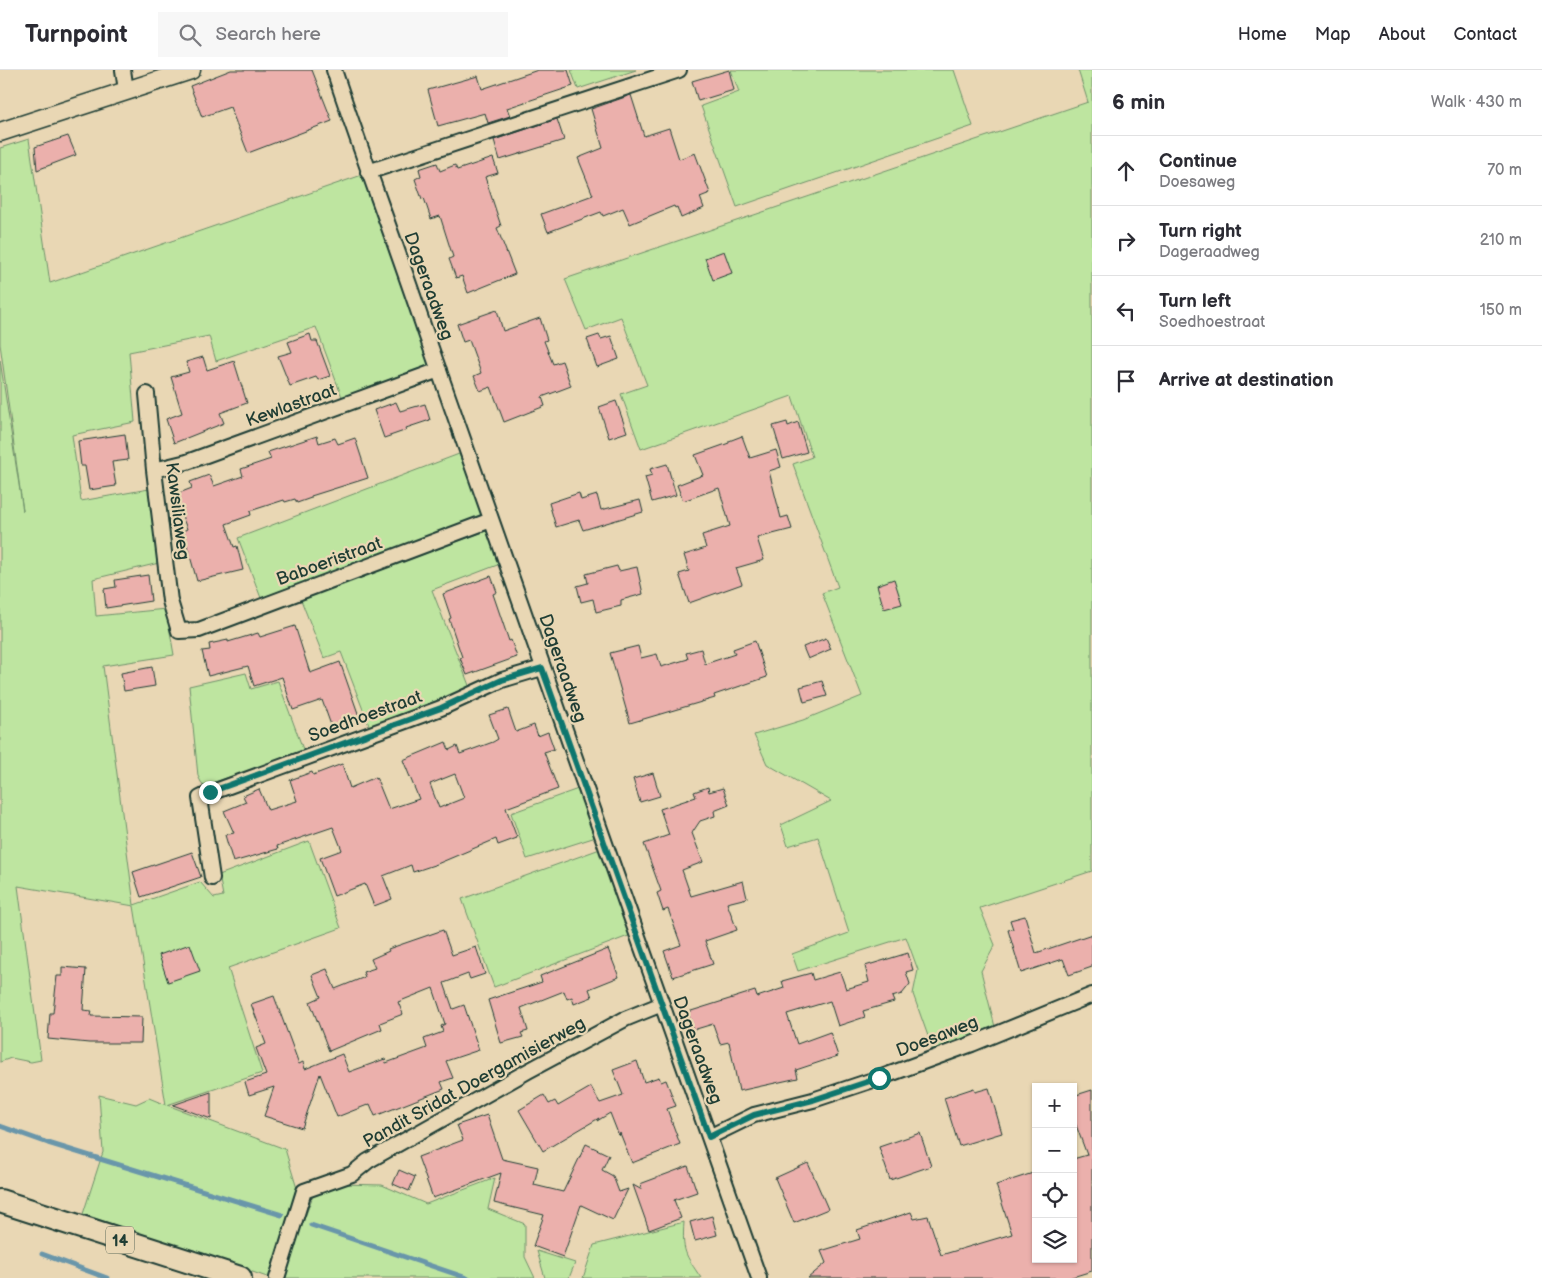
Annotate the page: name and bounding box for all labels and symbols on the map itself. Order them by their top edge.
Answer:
street label: Dageraadweg [399,229,458,343]
street label: Kewlastraat [243,379,340,432]
street label: Kawsiliaweg [161,461,194,561]
street label: Baboeristraat [274,533,385,590]
street label: Dageraadweg [534,611,591,725]
street label: Soedhoestraat [305,686,425,747]
route end [199,781,222,804]
street label: Dageraadweg [668,993,727,1107]
street label: Doesaweg [893,1011,981,1062]
street label: Pandit Sridat Doergamisierweg [359,1012,589,1152]
route start [868,1067,891,1090]
road number: 14 [106,1226,134,1254]

